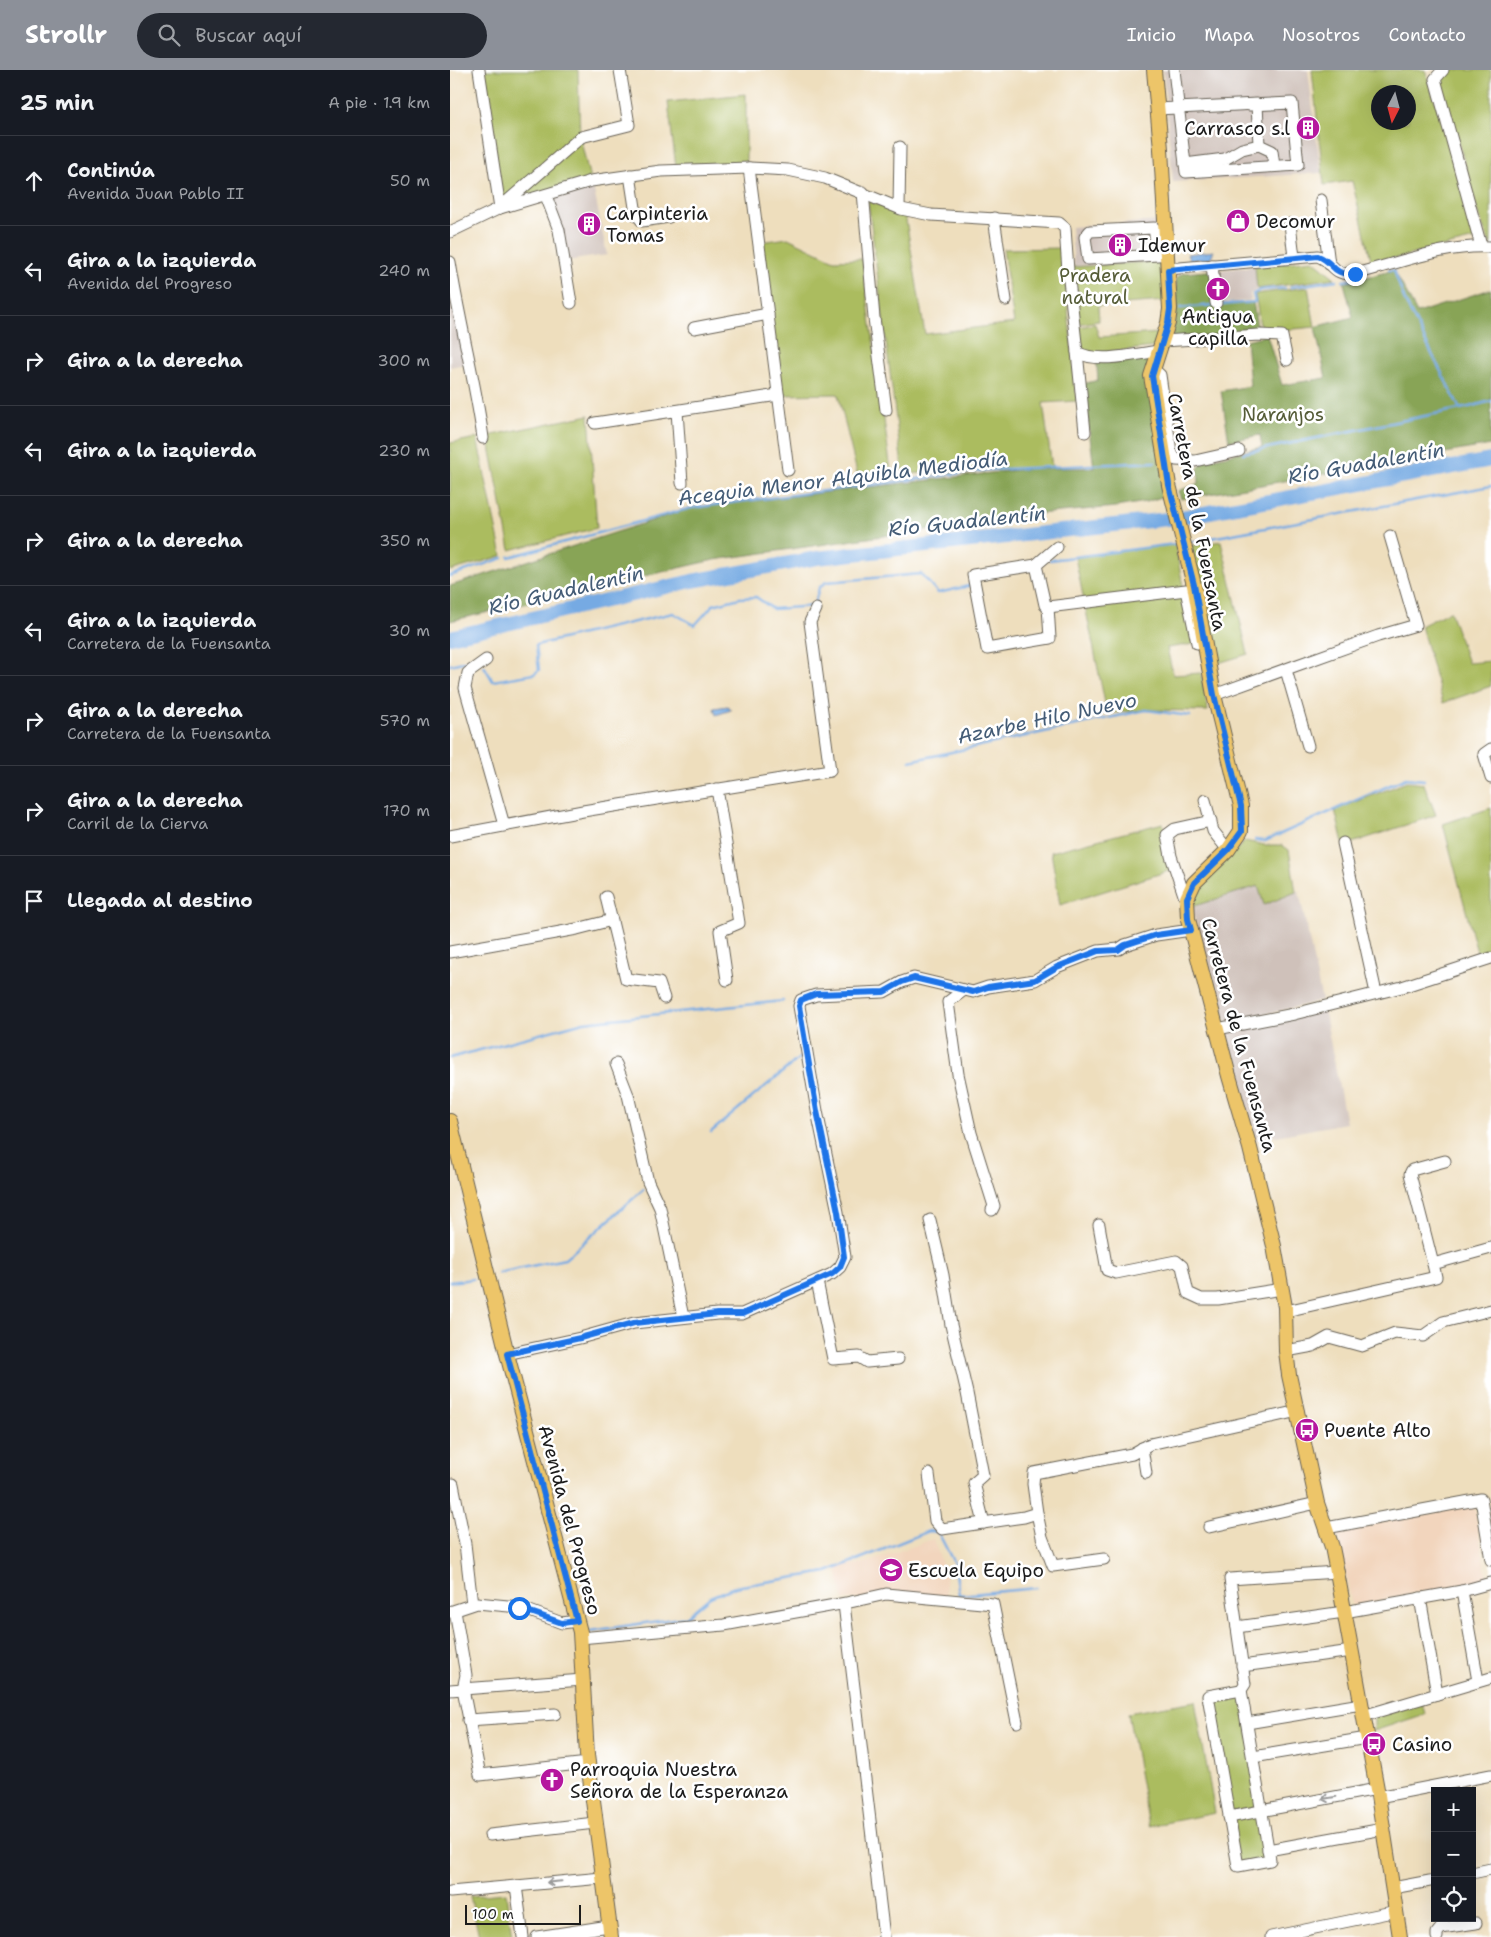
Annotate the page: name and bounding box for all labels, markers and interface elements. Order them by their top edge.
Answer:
search box [137,13,487,58]
text: Strollr [25,19,107,51]
icon: search [155,21,183,49]
text: Buscar aquí [195,23,302,48]
text: Inicio [1127,23,1176,47]
text: Mapa [1204,23,1254,47]
text: Nosotros [1282,23,1360,47]
text: Contacto [1388,23,1466,47]
north arrow [1371,85,1416,130]
text: 25 min [20,89,94,117]
text: A pie · 1.9 km [328,92,430,113]
building icon: Carrasco s.l [1295,115,1321,141]
place label: Carrasco s.l [1184,116,1290,141]
text: Continúa [67,158,155,183]
icon: ahead [20,167,48,195]
text: 50 m [390,170,430,191]
text: Avenida Juan Pablo II [67,183,244,204]
place label: Carpinteria Tomas [606,201,708,248]
shop icon: Decomur [1225,208,1251,234]
place label: Decomur [1256,209,1336,234]
building icon: Carpinteria Tomas [576,211,602,237]
building icon: Idemur [1107,232,1133,258]
place label: Idemur [1138,233,1206,258]
text: Gira a la izquierda [67,248,256,273]
icon: left [20,257,48,285]
text: 240 m [378,260,430,281]
park label: Pradera natural [1059,263,1131,310]
route end [1344,263,1367,286]
text: Avenida del Progreso [67,273,232,294]
church icon: Antigua capilla [1205,276,1231,302]
place label: Antigua capilla [1182,304,1254,351]
icon: right [20,347,48,375]
text: Gira a la derecha [67,348,243,373]
text: 300 m [378,350,430,371]
street label: Carretera de la Fuensanta [1162,391,1232,633]
park label: Naranjos [1242,402,1324,427]
water label: Río Guadalentín [1286,436,1446,490]
icon: left [20,437,48,465]
text: Gira a la izquierda [67,438,256,463]
text: 230 m [378,440,430,461]
water label: Acequia Menor Alquibla Mediodía [677,445,1009,511]
water label: Río Guadalentín [887,500,1047,542]
icon: right [20,527,48,555]
text: Gira a la derecha [67,528,243,553]
text: 350 m [379,530,430,551]
water label: Río Guadalentín [486,560,646,620]
text: Gira a la izquierda [67,608,256,633]
icon: left [20,617,48,645]
text: 30 m [389,620,430,641]
text: Carretera de la Fuensanta [67,633,271,654]
water label: Azarbe Hilo Nuevo [955,686,1139,750]
text: Gira a la derecha [67,698,243,723]
icon: right [20,707,48,735]
text: 570 m [380,710,430,731]
text: Carretera de la Fuensanta [67,723,271,744]
text: Gira a la derecha [67,788,243,813]
icon: right [20,797,48,825]
text: 170 m [383,800,430,821]
text: Carril de la Cierva [67,813,208,834]
icon: arrive [20,887,48,915]
text: Llegada al destino [67,888,253,913]
street label: Carretera de la Fuensanta [1196,915,1282,1155]
bus stop icon: Puente Alto [1294,1417,1320,1443]
place label: Puente Alto [1324,1418,1431,1443]
street label: Avenida del Progreso [533,1422,607,1618]
school or university icon: Escuela Equipo [878,1557,904,1583]
place label: Escuela Equipo [908,1558,1044,1583]
route start [508,1597,531,1620]
bus stop icon: Casino [1361,1731,1387,1757]
place label: Casino [1392,1732,1452,1757]
place label: Parroquia Nuestra Señora de la Esperanza [570,1757,788,1804]
church icon: Parroquia Nuestra Señora de la Esperanza [539,1767,565,1793]
map controls [1431,1787,1476,1922]
button: + [1431,1787,1476,1832]
one-way arrow [1321,1794,1337,1804]
button: − [1431,1832,1476,1877]
one-way arrow [546,1877,562,1887]
button: locate [1431,1877,1476,1922]
scale bar [465,1902,581,1925]
text: 100 m [472,1905,514,1923]

